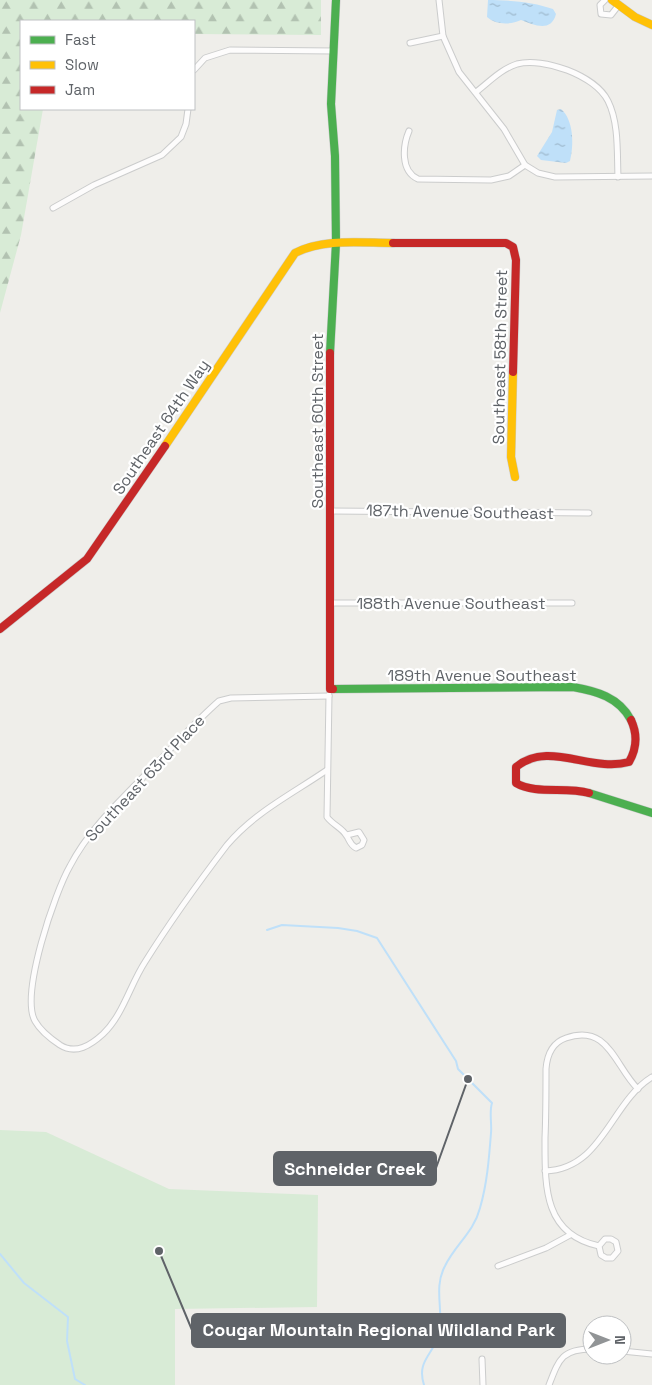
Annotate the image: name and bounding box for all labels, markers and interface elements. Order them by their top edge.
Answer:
legend [20,20,195,110]
text: Fast [65,30,96,49]
text: Slow [65,55,99,74]
text: Jam [65,80,95,99]
street label: Southeast 58th Street [488,269,512,445]
street label: Southeast 60th Street [307,333,328,509]
street label: Southeast 64th Way [108,355,214,499]
street label: 187th Avenue Southeast [366,500,554,524]
street label: 188th Avenue Southeast [356,593,546,614]
street label: 189th Avenue Southeast [388,665,577,686]
street label: Southeast 63rd Place [81,710,209,846]
callout: Schneider Creek [274,1152,436,1185]
text: Schneider Creek [284,1157,426,1180]
callout: Cougar Mountain Regional Wildland Park [192,1314,565,1347]
north arrow [582,1315,632,1365]
text: Cougar Mountain Regional Wildland Park [203,1318,555,1341]
text: N [611,1335,629,1345]

